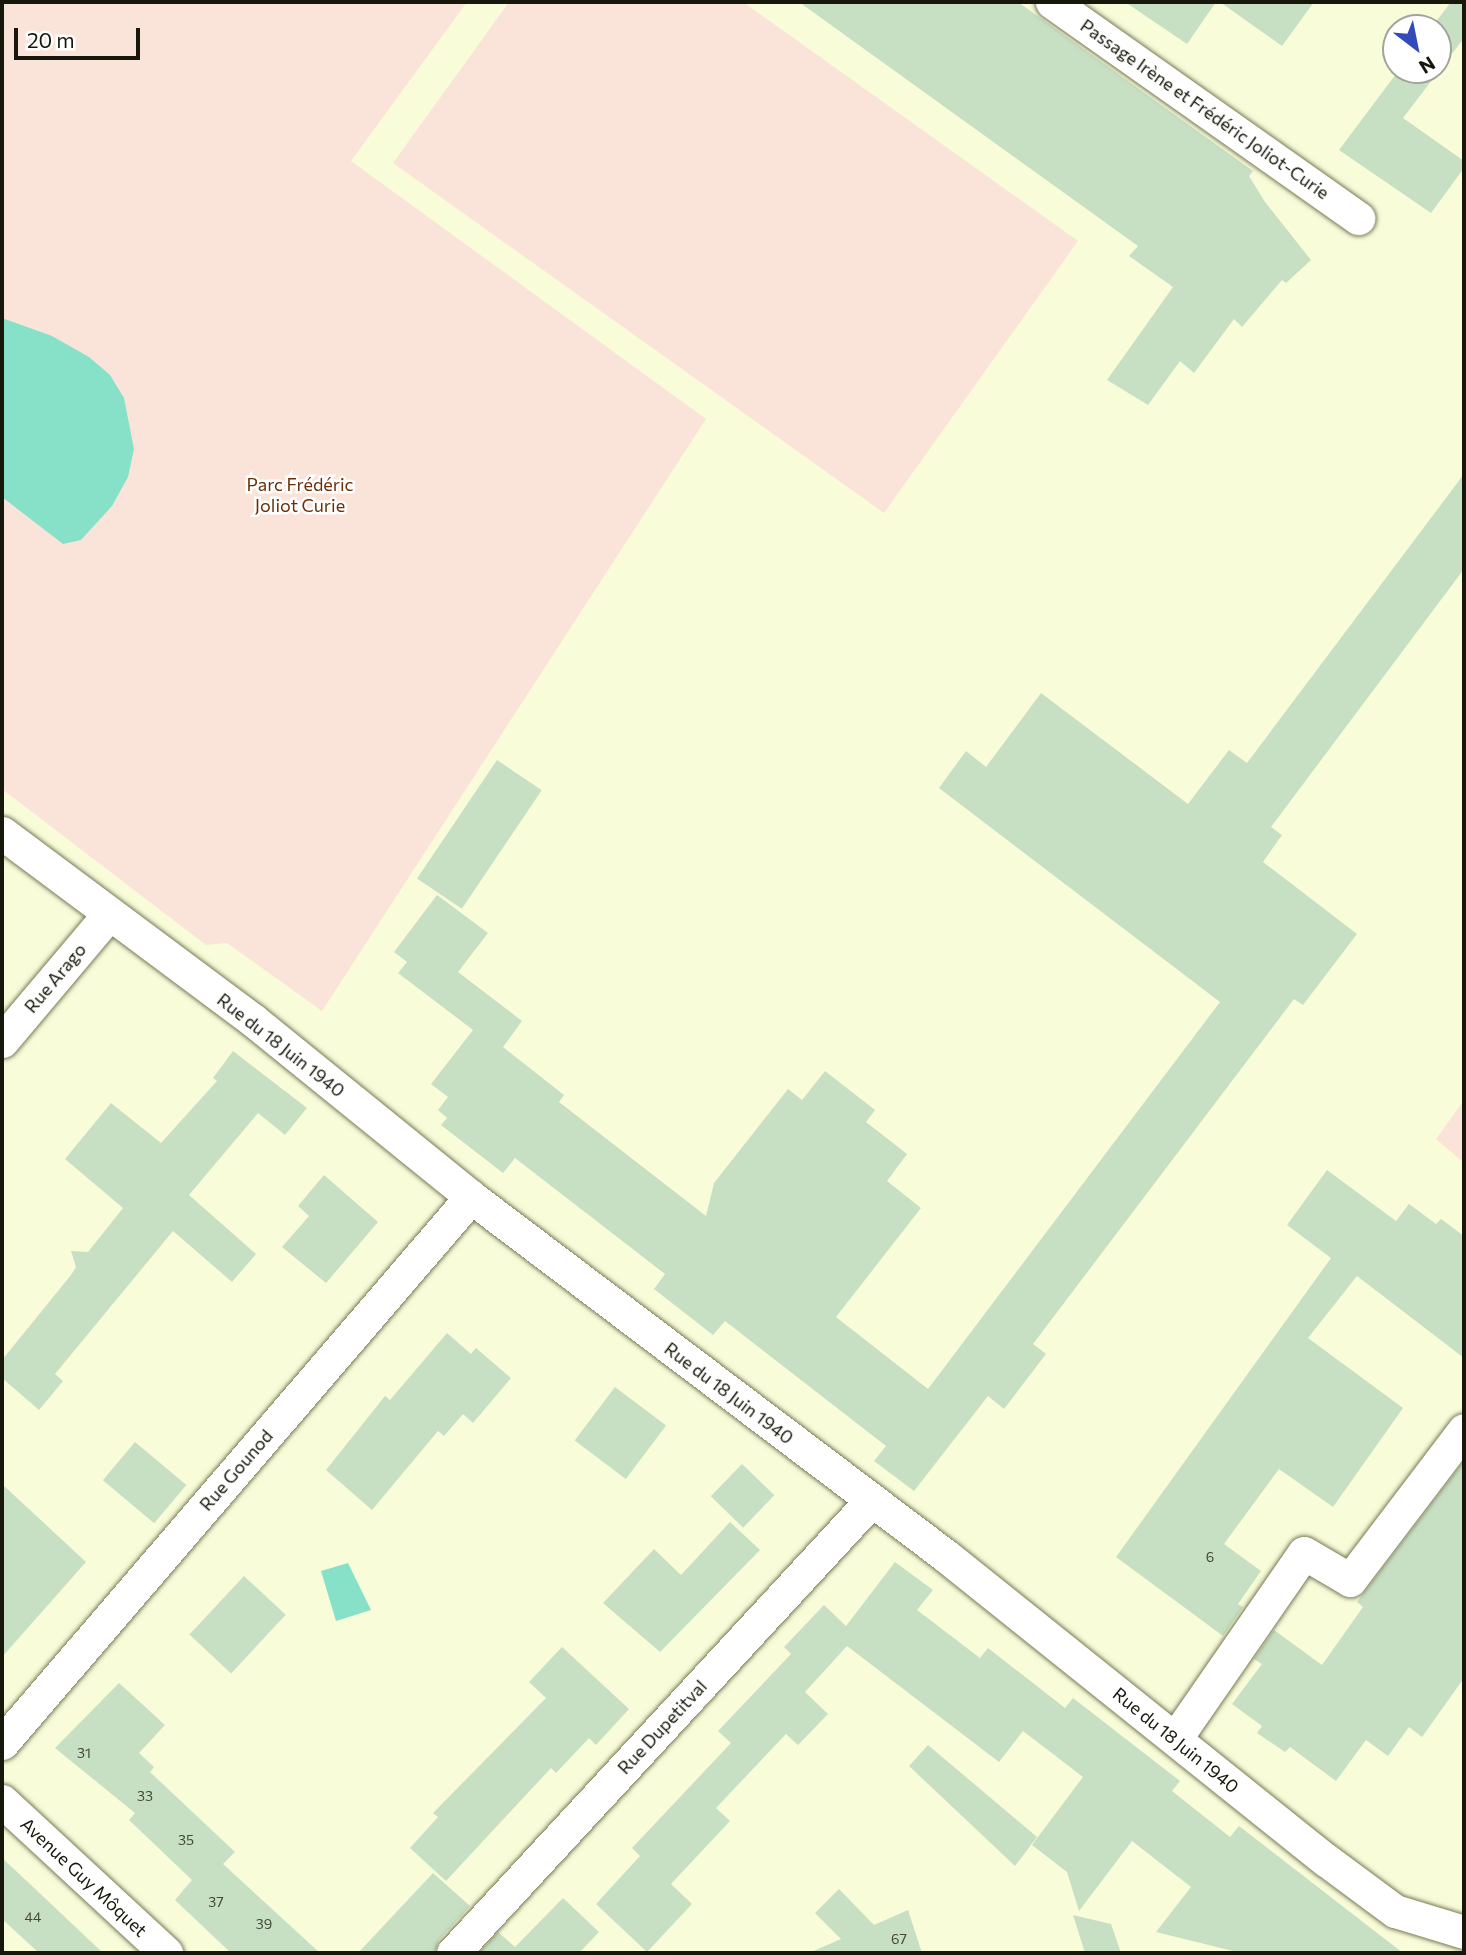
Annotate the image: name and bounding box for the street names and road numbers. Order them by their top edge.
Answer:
street label: Passage Irène et Frédéric Joliot-Curie [1076,14,1334,204]
street label: Rue Arago [20,939,90,1017]
street label: Rue du 18 Juin 1940 [213,989,349,1101]
street label: Rue du 18 Juin 1940 [660,1338,798,1448]
street label: Rue Gounod [195,1425,277,1515]
street label: Rue Dupetitval [613,1675,711,1779]
street label: Rue du 18 Juin 1940 [1109,1683,1243,1797]
street label: Avenue Guy Môquet [16,1813,152,1941]

